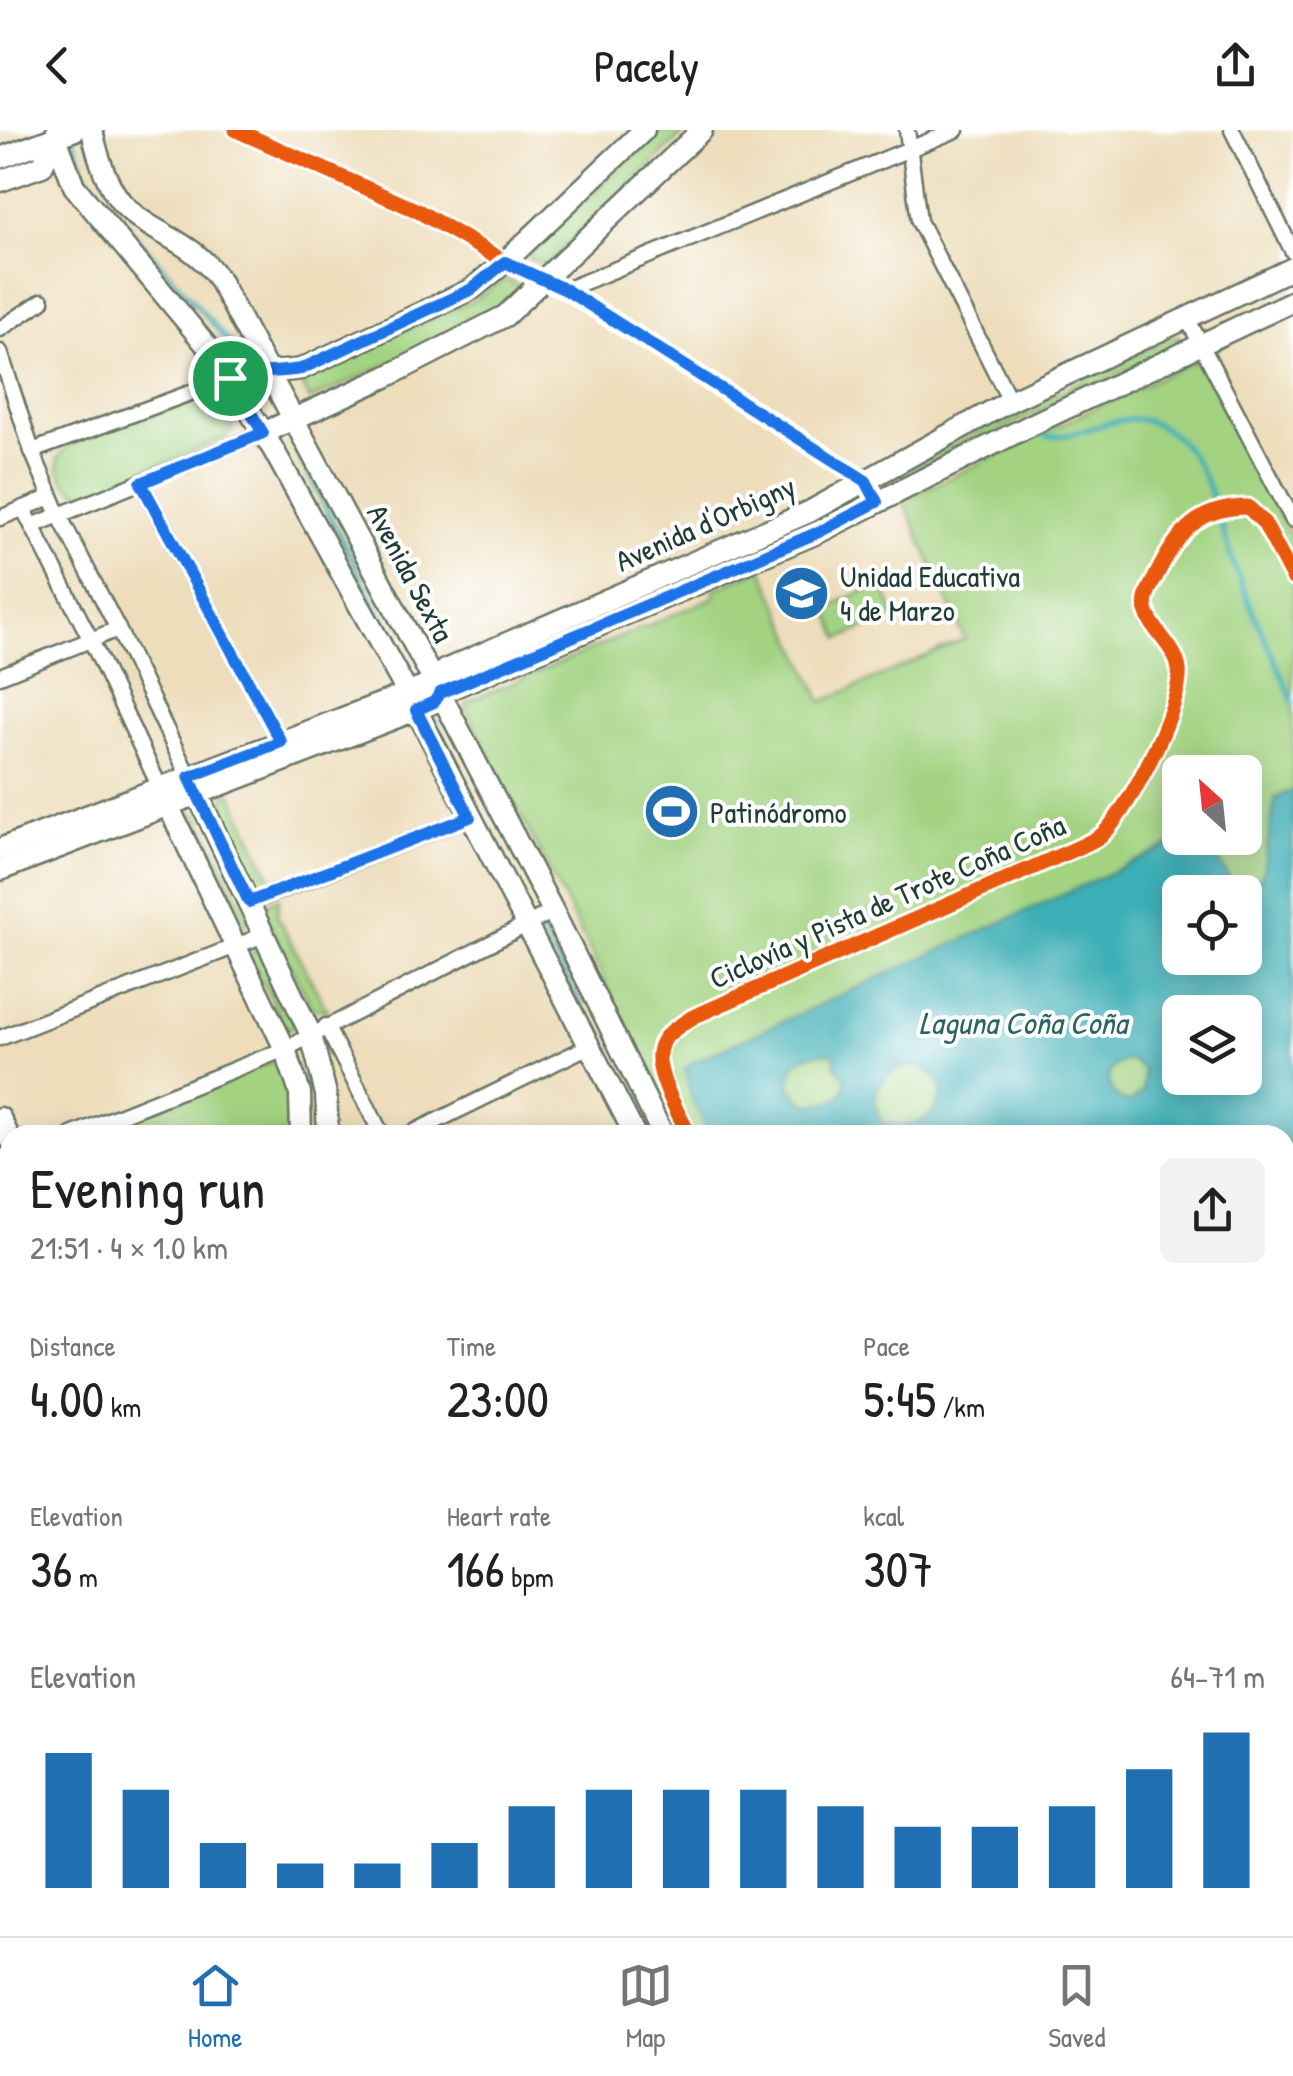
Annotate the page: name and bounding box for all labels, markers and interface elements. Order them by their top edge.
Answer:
text: Pacely [594,35,699,96]
icon: back [30,38,85,93]
icon: share [1208,38,1263,93]
pin [188,336,273,421]
icon: arrive [203,351,258,406]
street label: Avenida d'Orbigny [609,466,801,580]
street label: Avenida Sexta [358,497,464,649]
place label: Unidad Educativa 4 de Marzo [840,556,1020,630]
school or university icon: Unidad Educativa 4 de Marzo [771,563,831,623]
north arrow [1162,755,1262,855]
map controls [1162,755,1262,1095]
sports icon: Patinódromo [641,782,701,842]
place label: Patinódromo [710,792,847,832]
street label: Ciclovía y Pista de Trote Coña Coña [703,804,1071,998]
button: locate [1162,875,1262,975]
button: layers [1162,995,1262,1095]
water label: Laguna Coña Coña [919,1001,1130,1044]
text: Evening run [30,1151,265,1225]
button: share [1160,1158,1265,1263]
text: 21:51 · 4 × 1.0 km [30,1226,228,1269]
text: Distance [30,1327,116,1365]
text: Time [447,1327,496,1365]
text: Pace [863,1327,910,1365]
text: 4.00 [30,1365,104,1433]
text: 23:00 [447,1365,549,1433]
text: 5:45 [863,1365,936,1433]
text: km [104,1388,141,1426]
text: /km [936,1388,985,1426]
text: Elevation [30,1497,123,1535]
text: Heart rate [447,1497,551,1535]
text: kcal [863,1497,904,1535]
text: 36 [30,1535,72,1603]
text: 166 [447,1535,505,1603]
text: 307 [863,1535,933,1603]
text: m [72,1558,98,1596]
text: bpm [505,1558,554,1596]
text: Elevation [30,1655,136,1698]
text: 64–71 m [1170,1655,1265,1698]
tab: Home [188,1958,243,2056]
tab: Map [618,1958,673,2056]
tab: Saved [1048,1958,1105,2056]

